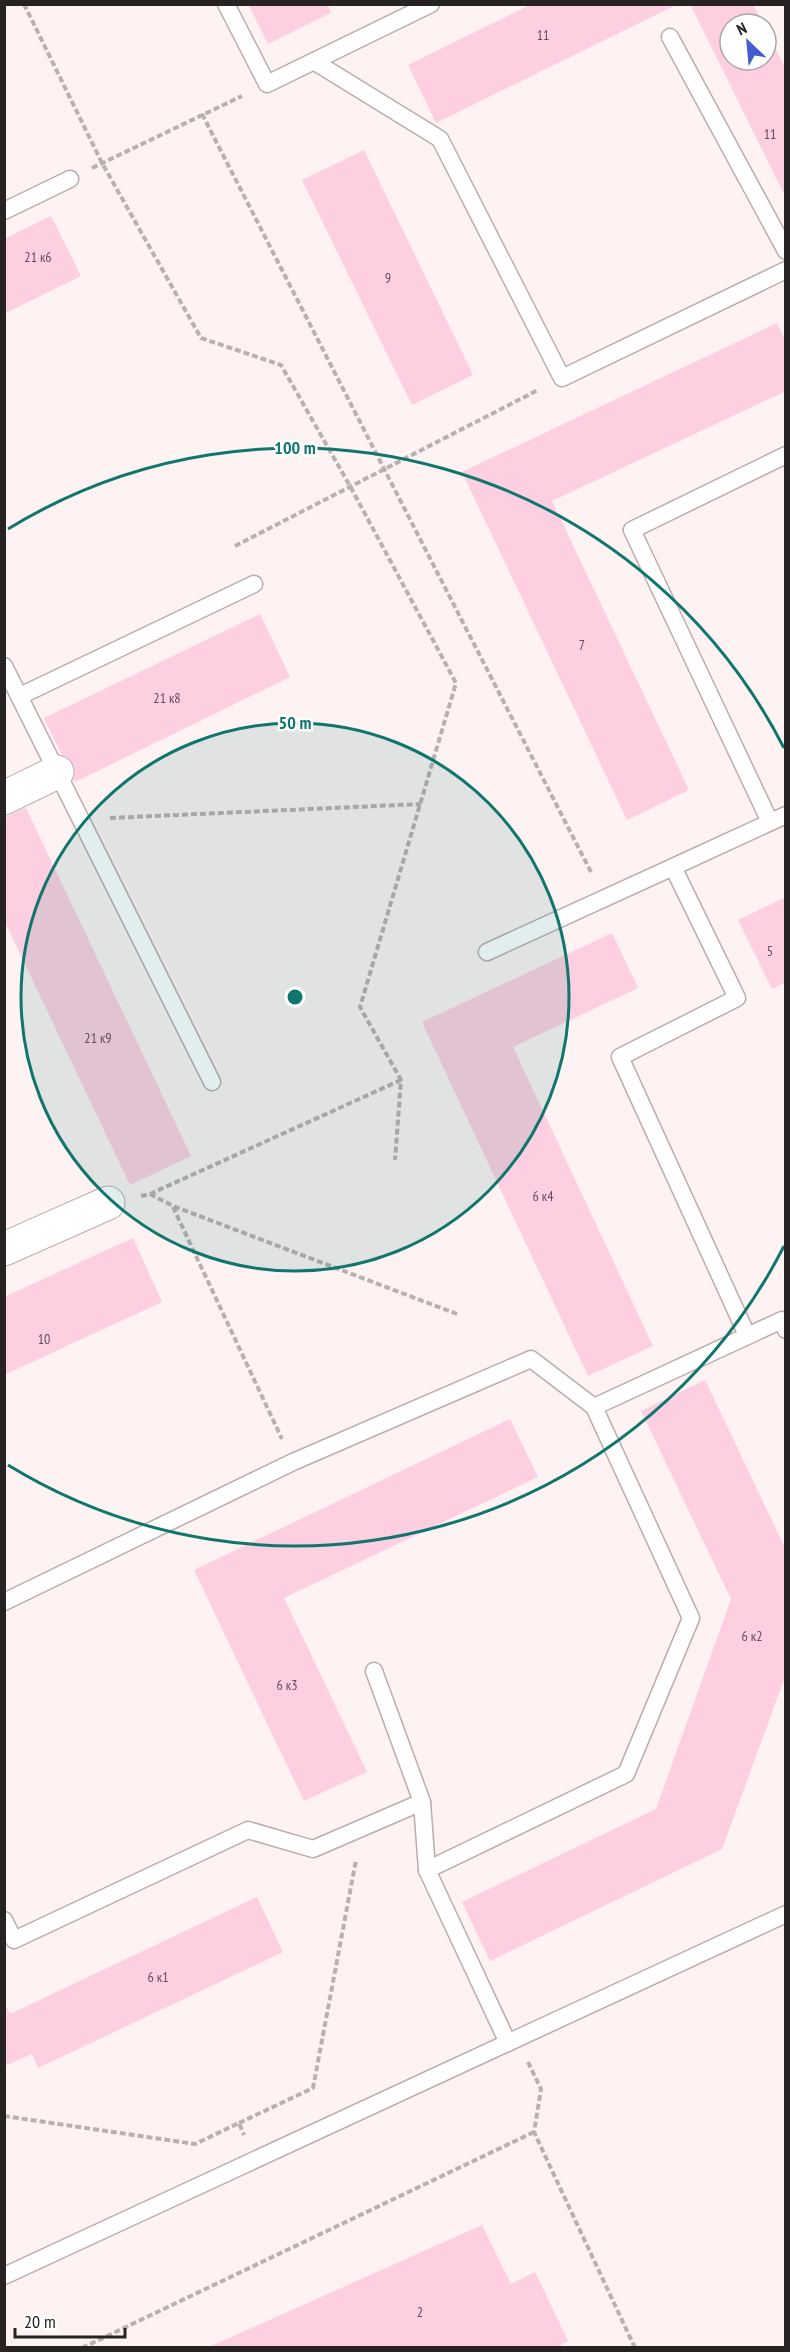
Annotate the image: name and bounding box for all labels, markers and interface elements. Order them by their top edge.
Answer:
north arrow [718,12,778,72]
text: N [733,18,750,39]
house number: 11 [537,26,549,44]
house number: 11 [764,125,776,143]
house number: 21 к6 [24,248,52,266]
house number: 9 [385,269,391,287]
text: 100 m [274,436,316,459]
house number: 7 [579,636,585,654]
house number: 21 к8 [153,689,181,707]
text: 50 m [279,711,311,734]
house number: 5 [767,942,773,960]
centre of rings [285,987,305,1007]
house number: 21 к9 [84,1029,112,1047]
house number: 6 к4 [533,1187,554,1205]
house number: 10 [38,1330,50,1348]
house number: 6 к2 [742,1627,763,1645]
house number: 6 к3 [277,1676,298,1694]
house number: 6 к1 [148,1968,169,1986]
scale bar [15,2301,124,2339]
house number: 2 [417,2303,423,2321]
text: 20 m [24,2310,56,2333]

